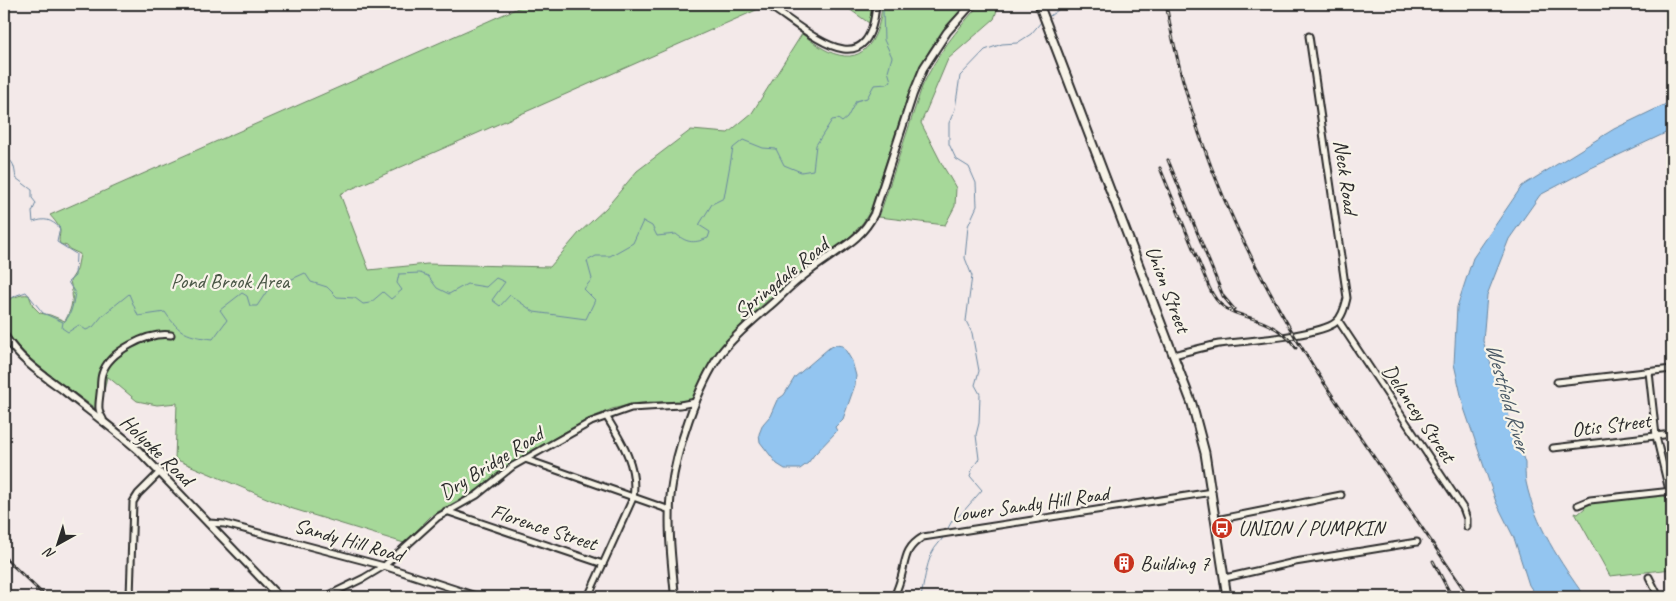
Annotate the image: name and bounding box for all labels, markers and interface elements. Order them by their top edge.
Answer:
street label: Neck Road [1328,138,1364,218]
street label: Springdale Road [729,230,836,324]
street label: Union Street [1140,242,1197,338]
park label: Pond Brook Area [171,268,291,294]
water label: Westfield River [1479,340,1538,458]
street label: Delancey Street [1377,359,1463,469]
street label: Otis Street [1570,407,1654,443]
street label: Holyoke Road [115,409,202,494]
street label: Dry Bridge Road [434,419,550,505]
street label: Lower Sandy Hill Road [950,480,1114,528]
street label: Florence Street [488,498,602,557]
street label: Sandy Hill Road [292,512,409,569]
place label: UNION / PUMPKIN [1238,515,1387,541]
bus stop icon: UNION / PUMPKIN [1210,516,1234,540]
north arrow [32,518,82,568]
text: N [40,543,59,563]
place label: Building 7 [1140,550,1211,576]
building icon: Building 7 [1112,551,1136,575]

